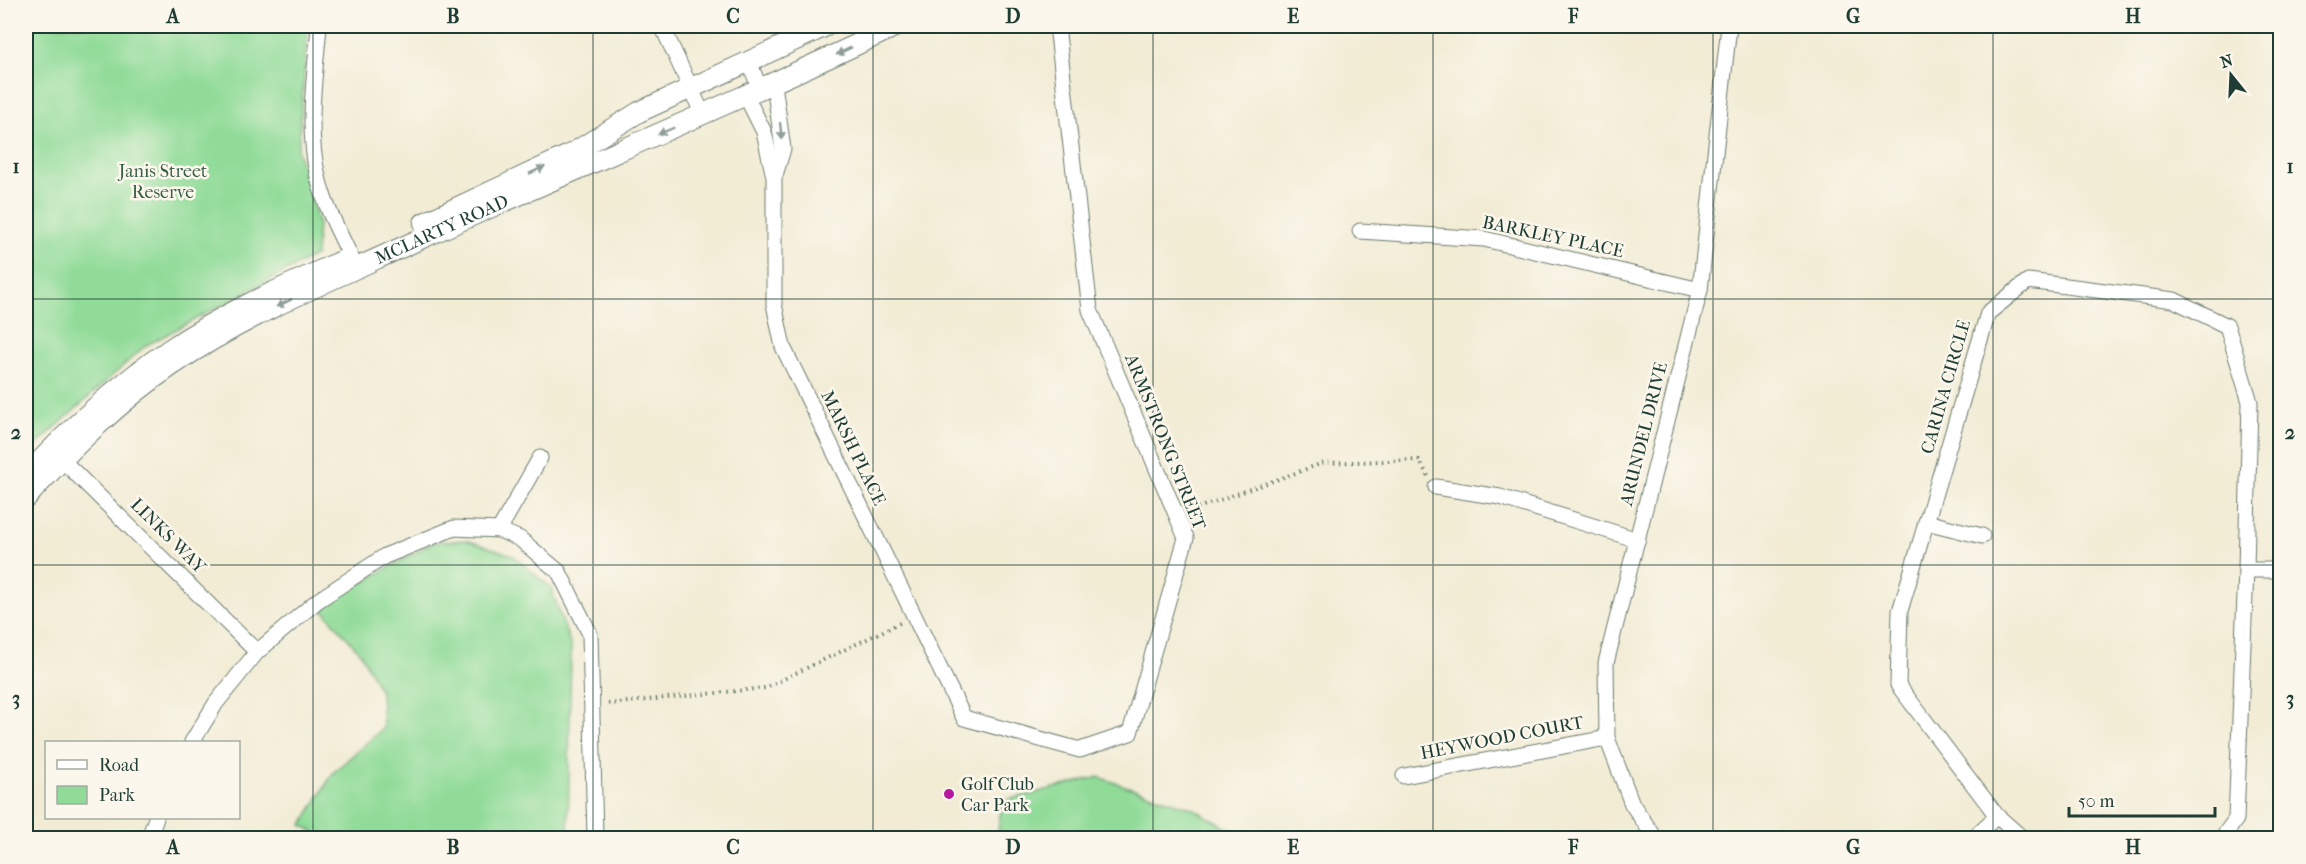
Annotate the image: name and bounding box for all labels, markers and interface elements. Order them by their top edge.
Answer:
text: A [165,5,181,28]
text: B [446,5,460,28]
text: C [726,5,740,28]
text: D [1005,5,1021,28]
text: E [1287,5,1299,28]
text: F [1567,5,1579,28]
text: G [1846,5,1860,28]
text: H [2125,5,2141,28]
north arrow [2201,45,2261,105]
one-way arrow [835,46,852,55]
text: N [2218,50,2236,72]
one-way arrow [776,122,785,141]
one-way arrow [657,126,675,136]
text: 1 [12,155,20,178]
text: 1 [2286,155,2294,178]
park label: Janis Street Reserve [117,161,208,203]
one-way arrow [528,165,546,175]
street label: MCLARTY ROAD [372,190,512,269]
street label: BARKLEY PLACE [1481,212,1625,262]
one-way arrow [276,299,293,308]
street label: CARINA CIRCLE [1917,318,1975,456]
street label: ARMSTRONG STREET [1120,350,1210,534]
street label: ARUNDEL DRIVE [1616,360,1672,509]
street label: MARSH PLACE [816,387,890,509]
text: 2 [11,421,21,444]
text: 2 [2285,421,2295,444]
street label: LINKS WAY [126,494,210,578]
text: 3 [12,687,20,710]
text: 3 [2286,687,2294,710]
street label: HEYWOOD COURT [1419,712,1586,764]
legend [45,741,240,819]
text: Road [99,755,139,776]
place label: Golf Club Car Park [961,774,1034,816]
scale bar [2069,780,2214,818]
text: Park [99,785,136,806]
marker: Golf Club Car Park [942,787,956,801]
text: 50 m [2078,791,2115,812]
text: A [165,836,181,859]
text: B [446,836,460,859]
text: C [726,836,740,859]
text: D [1005,836,1021,859]
text: E [1287,836,1299,859]
text: F [1567,836,1579,859]
text: G [1846,836,1860,859]
text: H [2125,836,2141,859]

